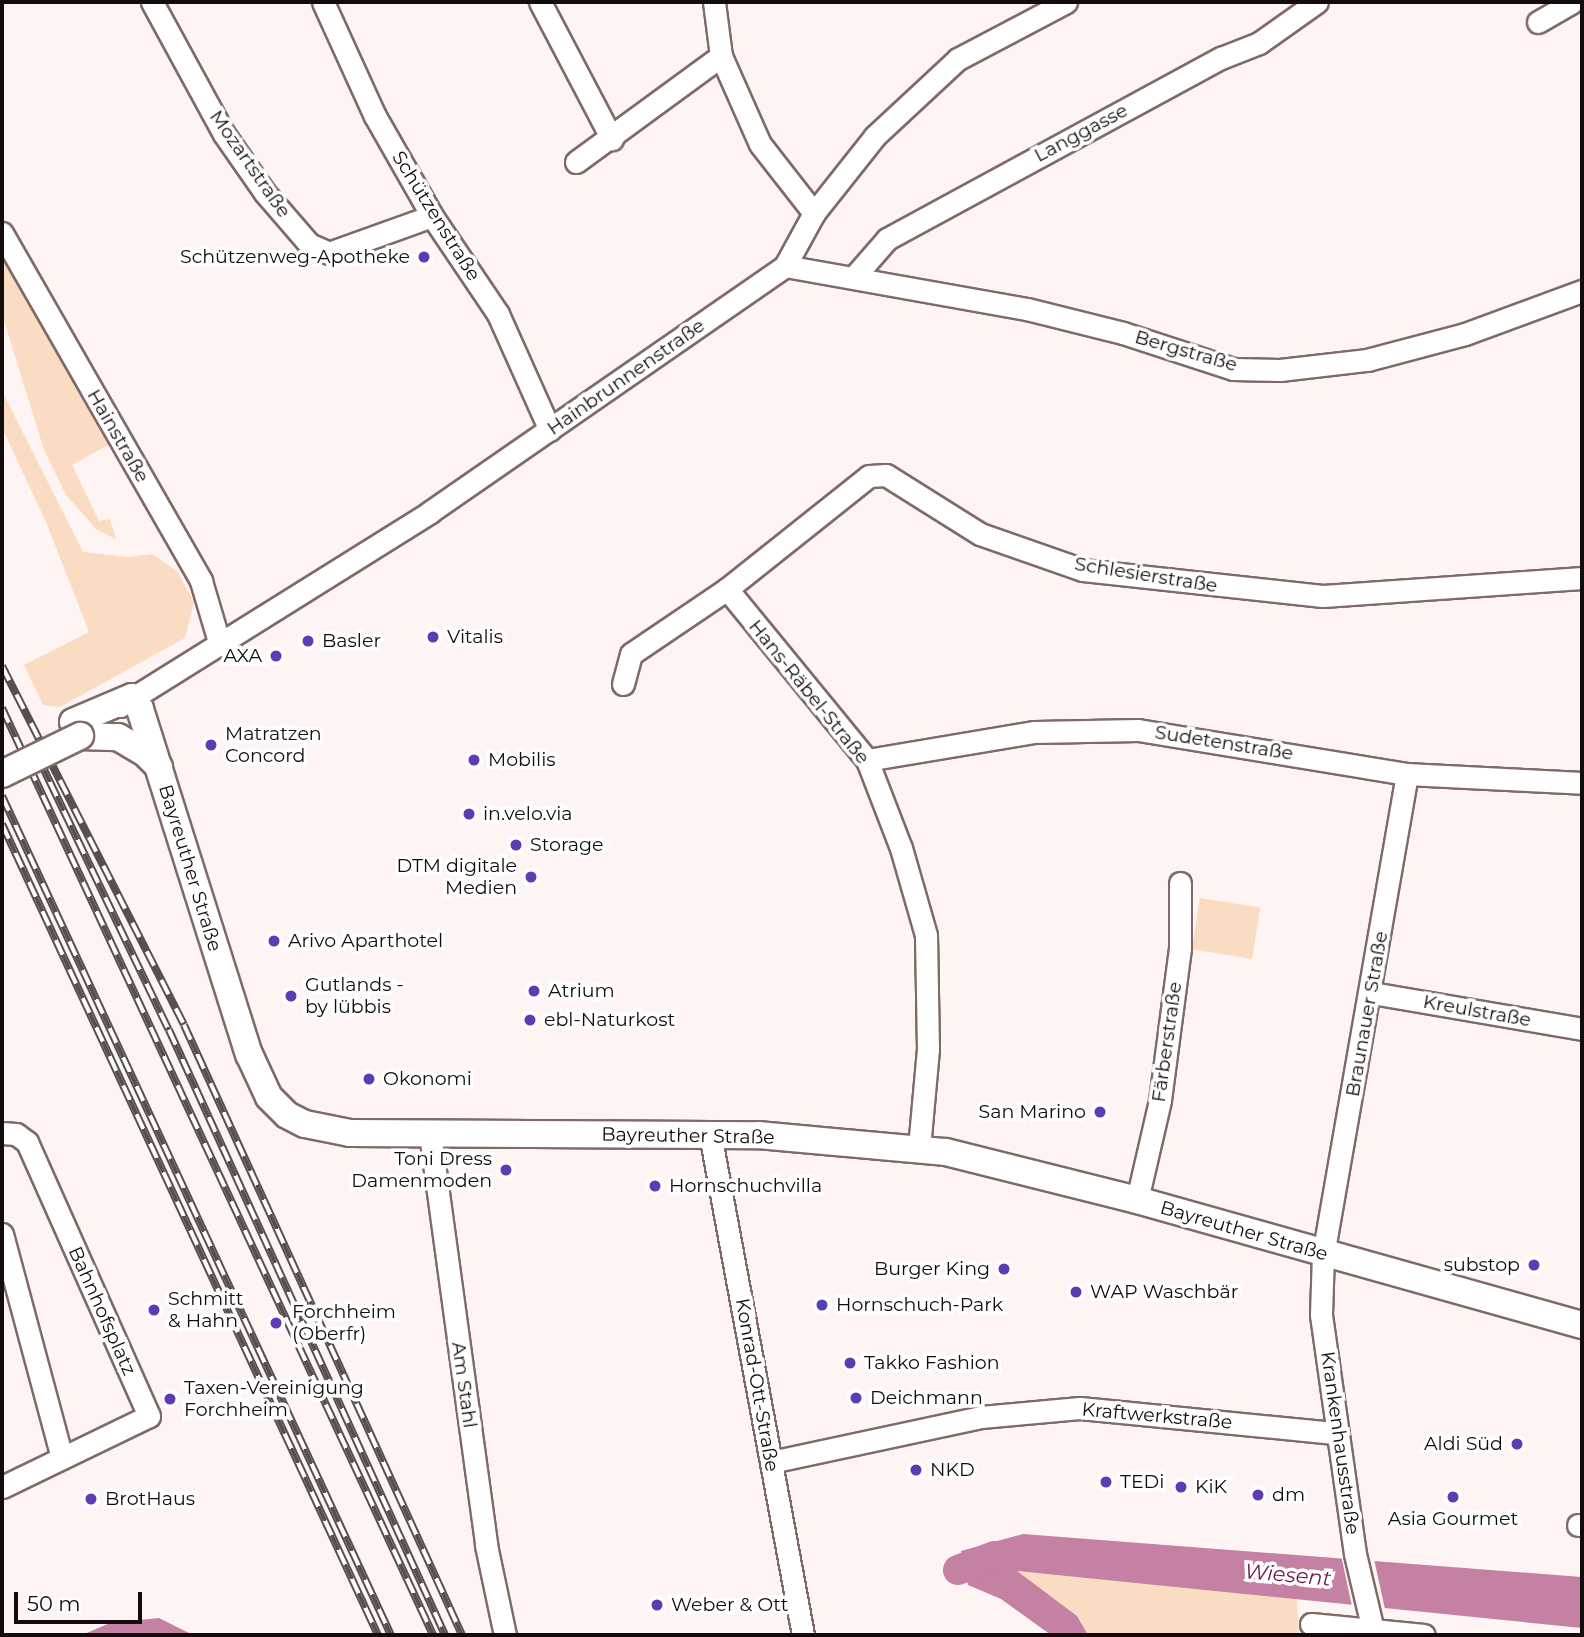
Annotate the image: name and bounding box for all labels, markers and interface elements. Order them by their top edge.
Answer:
street label: Langgasse [1030,99,1132,167]
street label: Mozartstraße [205,106,295,222]
street label: Schützenstraße [387,147,485,285]
place label: Schützenweg-Apotheke [180,246,410,268]
marker: Schützenweg-Apotheke [416,249,432,265]
street label: Hainbrunnenstraße [543,314,709,440]
street label: Bergstraße [1132,326,1240,376]
street label: Hainstraße [82,385,154,487]
street label: Schlesierstraße [1073,552,1219,598]
street label: Hans-Räbel-Straße [744,615,874,769]
place label: Vitalis [447,626,503,648]
marker: Vitalis [425,629,441,645]
place label: Basler [322,630,381,652]
marker: Basler [300,633,316,649]
place label: AXA [224,645,262,667]
marker: AXA [268,648,284,664]
street label: Sudetenstraße [1153,721,1295,765]
place label: Matratzen Concord [225,723,322,767]
marker: Matratzen Concord [203,737,219,753]
place label: Mobilis [488,749,556,771]
marker: Mobilis [466,752,482,768]
street label: Bayreuther Straße [154,782,226,954]
place label: in.velo.via [483,803,573,825]
marker: in.velo.via [461,806,477,822]
place label: Storage [530,834,604,856]
marker: Storage [508,837,524,853]
place label: DTM digitale Medien [396,855,517,899]
marker: DTM digitale Medien [523,869,539,885]
street label: Braunauer Straße [1341,929,1393,1099]
place label: Arivo Aparthotel [288,930,443,952]
marker: Arivo Aparthotel [266,933,282,949]
place label: Gutlands - by lübbis [305,974,404,1018]
place label: Atrium [548,980,615,1002]
street label: Färberstraße [1147,980,1187,1104]
marker: Atrium [526,983,542,999]
marker: Gutlands - by lübbis [283,988,299,1004]
street label: Kreulstraße [1421,990,1533,1032]
place label: ebl-Naturkost [544,1009,675,1031]
marker: ebl-Naturkost [522,1012,538,1028]
place label: Okonomi [383,1068,472,1090]
marker: Okonomi [361,1071,377,1087]
place label: San Marino [979,1101,1086,1123]
marker: San Marino [1092,1104,1108,1120]
street label: Bayreuther Straße [601,1123,775,1149]
place label: Toni Dress Damenmoden [351,1148,492,1192]
marker: Toni Dress Damenmoden [498,1162,514,1178]
place label: Hornschuchvilla [669,1175,822,1197]
marker: Hornschuchvilla [647,1178,663,1194]
street label: Bayreuther Straße [1158,1196,1330,1266]
street label: Bahnhofsplatz [63,1243,141,1379]
place label: substop [1444,1254,1520,1276]
marker: substop [1526,1257,1542,1273]
place label: Burger King [874,1258,990,1280]
marker: Burger King [996,1261,1012,1277]
place label: WAP Waschbär [1090,1281,1238,1303]
marker: WAP Waschbär [1068,1284,1084,1300]
place label: Schmitt & Hahn [168,1288,243,1332]
place label: Hornschuch-Park [836,1294,1003,1316]
street label: Konrad-Ott-Straße [731,1296,783,1474]
marker: Hornschuch-Park [814,1297,830,1313]
place label: Forchheim (Oberfr) [292,1301,396,1345]
marker: Schmitt & Hahn [146,1302,162,1318]
marker: Forchheim (Oberfr) [266,1313,286,1333]
street label: Am Stahl [447,1340,481,1430]
street label: Krankenhausstraße [1316,1350,1364,1536]
place label: Takko Fashion [864,1352,1000,1374]
marker: Takko Fashion [842,1355,858,1371]
place label: Taxen-Vereinigung Forchheim [184,1377,364,1421]
place label: Deichmann [870,1387,983,1409]
marker: Deichmann [848,1390,864,1406]
marker: Taxen-Vereinigung Forchheim [162,1391,178,1407]
street label: Kraftwerkstraße [1081,1398,1233,1434]
place label: Aldi Süd [1424,1433,1503,1455]
marker: Aldi Süd [1509,1436,1525,1452]
place label: NKD [930,1459,975,1481]
marker: NKD [908,1462,924,1478]
place label: TEDi [1120,1471,1164,1493]
marker: TEDi [1098,1474,1114,1490]
place label: KiK [1195,1476,1227,1498]
marker: KiK [1173,1479,1189,1495]
place label: dm [1272,1484,1305,1506]
marker: dm [1250,1487,1266,1503]
place label: BrotHaus [105,1488,195,1510]
marker: Asia Gourmet [1445,1489,1461,1505]
marker: BrotHaus [83,1491,99,1507]
place label: Asia Gourmet [1388,1508,1518,1530]
water label: Wiesent [1244,1559,1332,1591]
scale bar [18,1578,145,1622]
text: 50 m [27,1591,81,1616]
place label: Weber & Ott [671,1594,788,1616]
marker: Weber & Ott [649,1597,665,1613]

